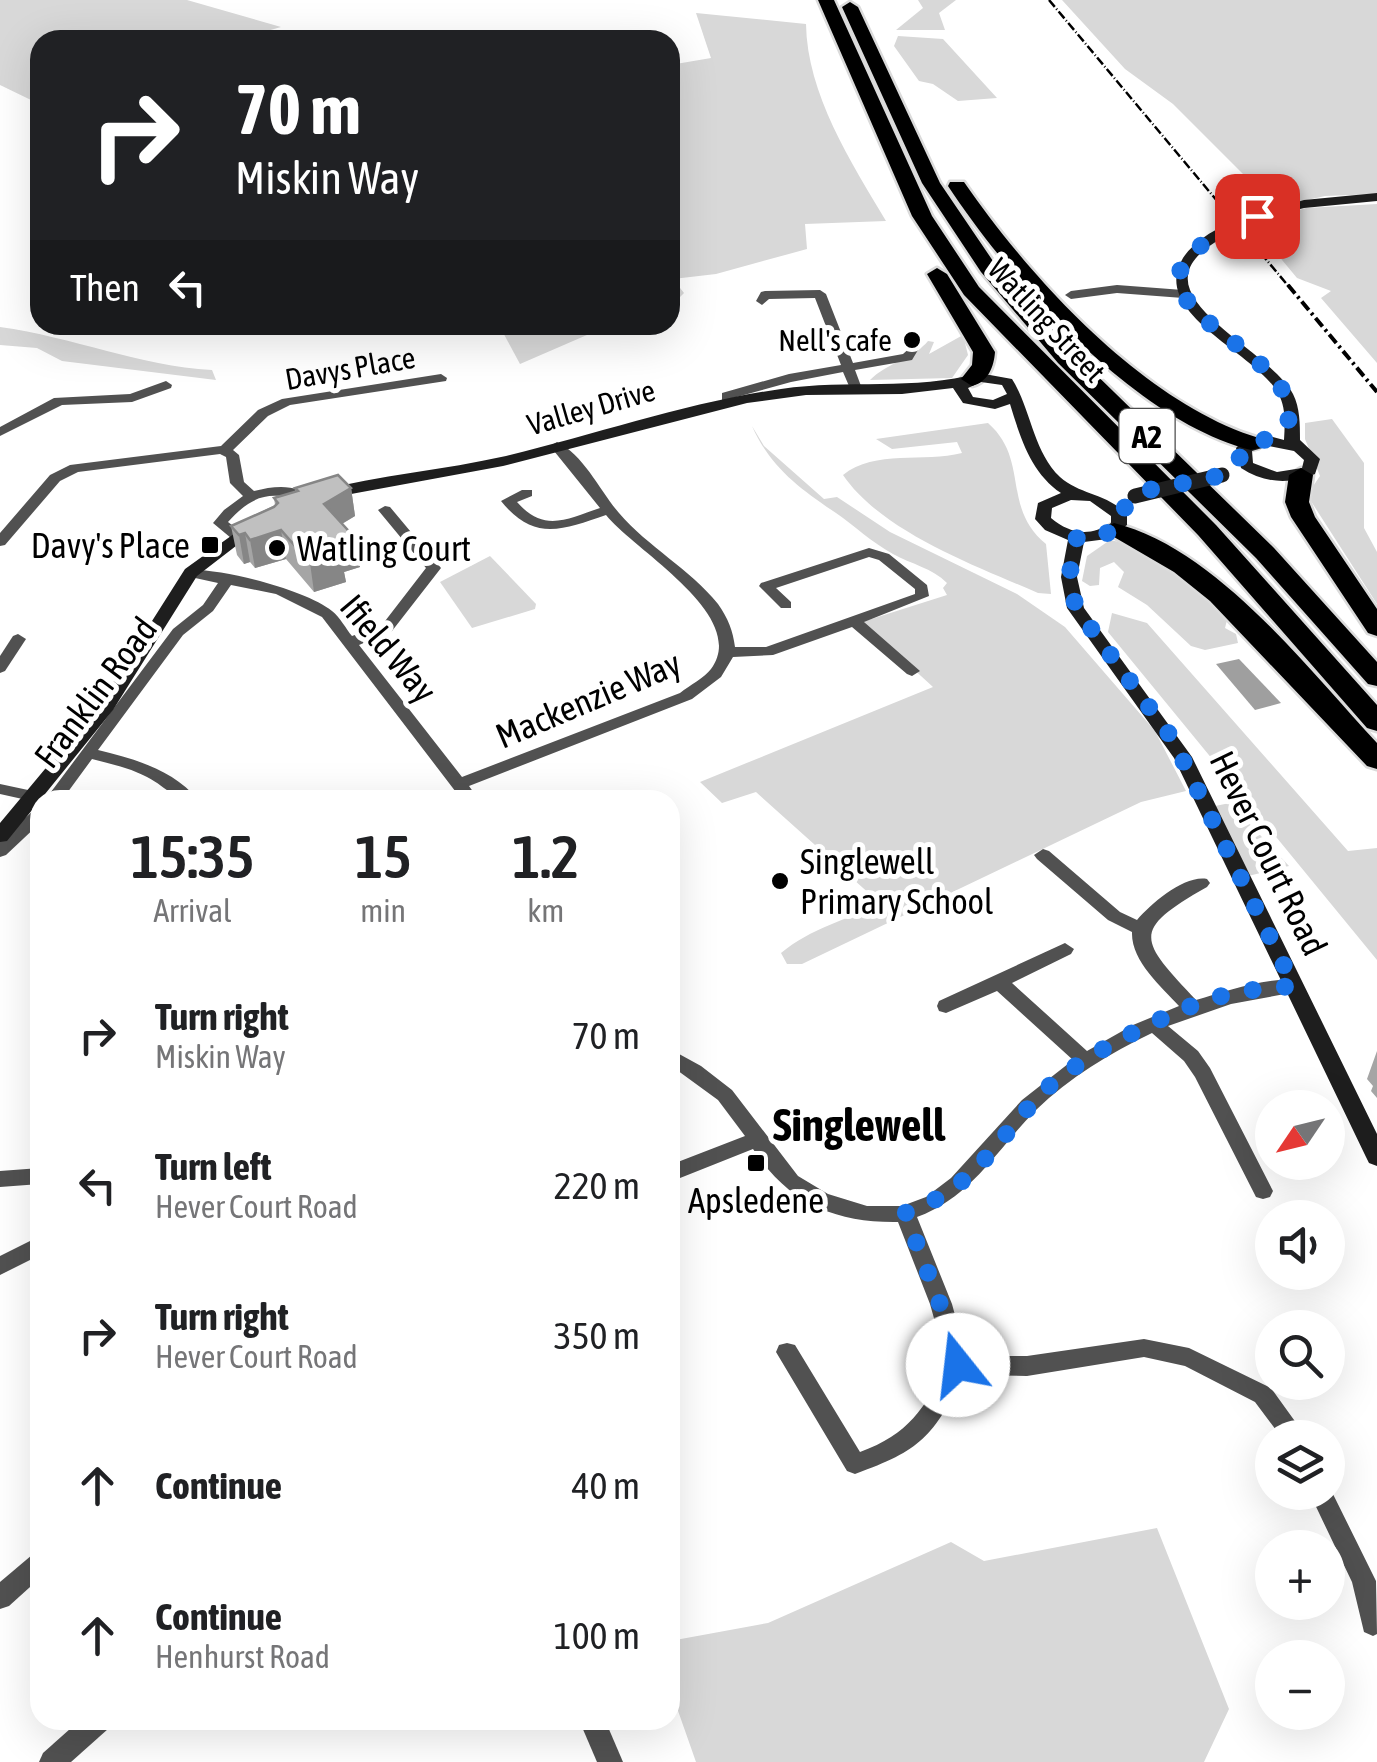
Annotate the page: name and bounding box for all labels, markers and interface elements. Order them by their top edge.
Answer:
text: 70 m [235,69,361,149]
icon: right [70,70,200,200]
text: Miskin Way [235,152,419,204]
pin [1215,174,1300,259]
icon: arrive [1230,189,1285,244]
street label: Watling Street [981,251,1113,389]
icon: left [160,260,215,315]
text: Then [70,266,140,309]
place label: Nell's cafe [778,323,892,357]
marker: Nell's cafe [901,329,923,351]
street label: Davys Place [282,340,418,396]
street label: Valley Drive [523,373,659,441]
road number: A2 [1120,409,1174,463]
place label: Davy's Place [31,525,190,565]
place label: Watling Court [297,528,471,568]
marker: Davy's Place [199,534,221,556]
marker: Watling Court [266,537,288,559]
street label: Ifield Way [333,586,445,710]
street label: Franklin Road [26,609,164,775]
street label: Mackenzie Way [490,642,686,756]
street label: Hever Court Road [1202,745,1336,961]
text: 15:35 [131,822,254,891]
text: 15 [355,822,411,891]
text: 1.2 [512,822,579,891]
place label: Singlewell Primary School [800,841,993,921]
marker: Singlewell Primary School [769,870,791,892]
text: Arrival [153,892,232,929]
text: min [360,892,406,929]
text: km [527,892,564,929]
text: Turn right [155,995,289,1038]
icon: right [70,1008,125,1063]
text: 70 m [572,1014,640,1057]
text: Miskin Way [155,1038,286,1075]
north arrow [1255,1090,1345,1180]
map controls [1255,1090,1345,1730]
district label: Singlewell [773,1099,946,1151]
text: Turn left [155,1145,271,1188]
marker: Apsledene [745,1152,767,1174]
icon: left [70,1158,125,1213]
text: 220 m [554,1164,640,1207]
place label: Apsledene [688,1180,824,1220]
text: Hever Court Road [155,1188,358,1225]
button: sound [1255,1200,1345,1290]
text: Turn right [155,1295,289,1338]
icon: right [70,1308,125,1363]
button: search [1255,1310,1345,1400]
position arrow [906,1313,1010,1417]
text: 350 m [554,1314,640,1357]
text: Hever Court Road [155,1338,358,1375]
button: layers [1255,1420,1345,1510]
icon: ahead [70,1458,125,1513]
text: Continue [155,1464,282,1507]
text: 40 m [572,1464,640,1507]
button: + [1255,1530,1345,1620]
text: Continue [155,1595,282,1638]
icon: ahead [70,1608,125,1663]
text: 100 m [554,1614,640,1657]
text: Henhurst Road [155,1638,330,1675]
button: − [1255,1640,1345,1730]

